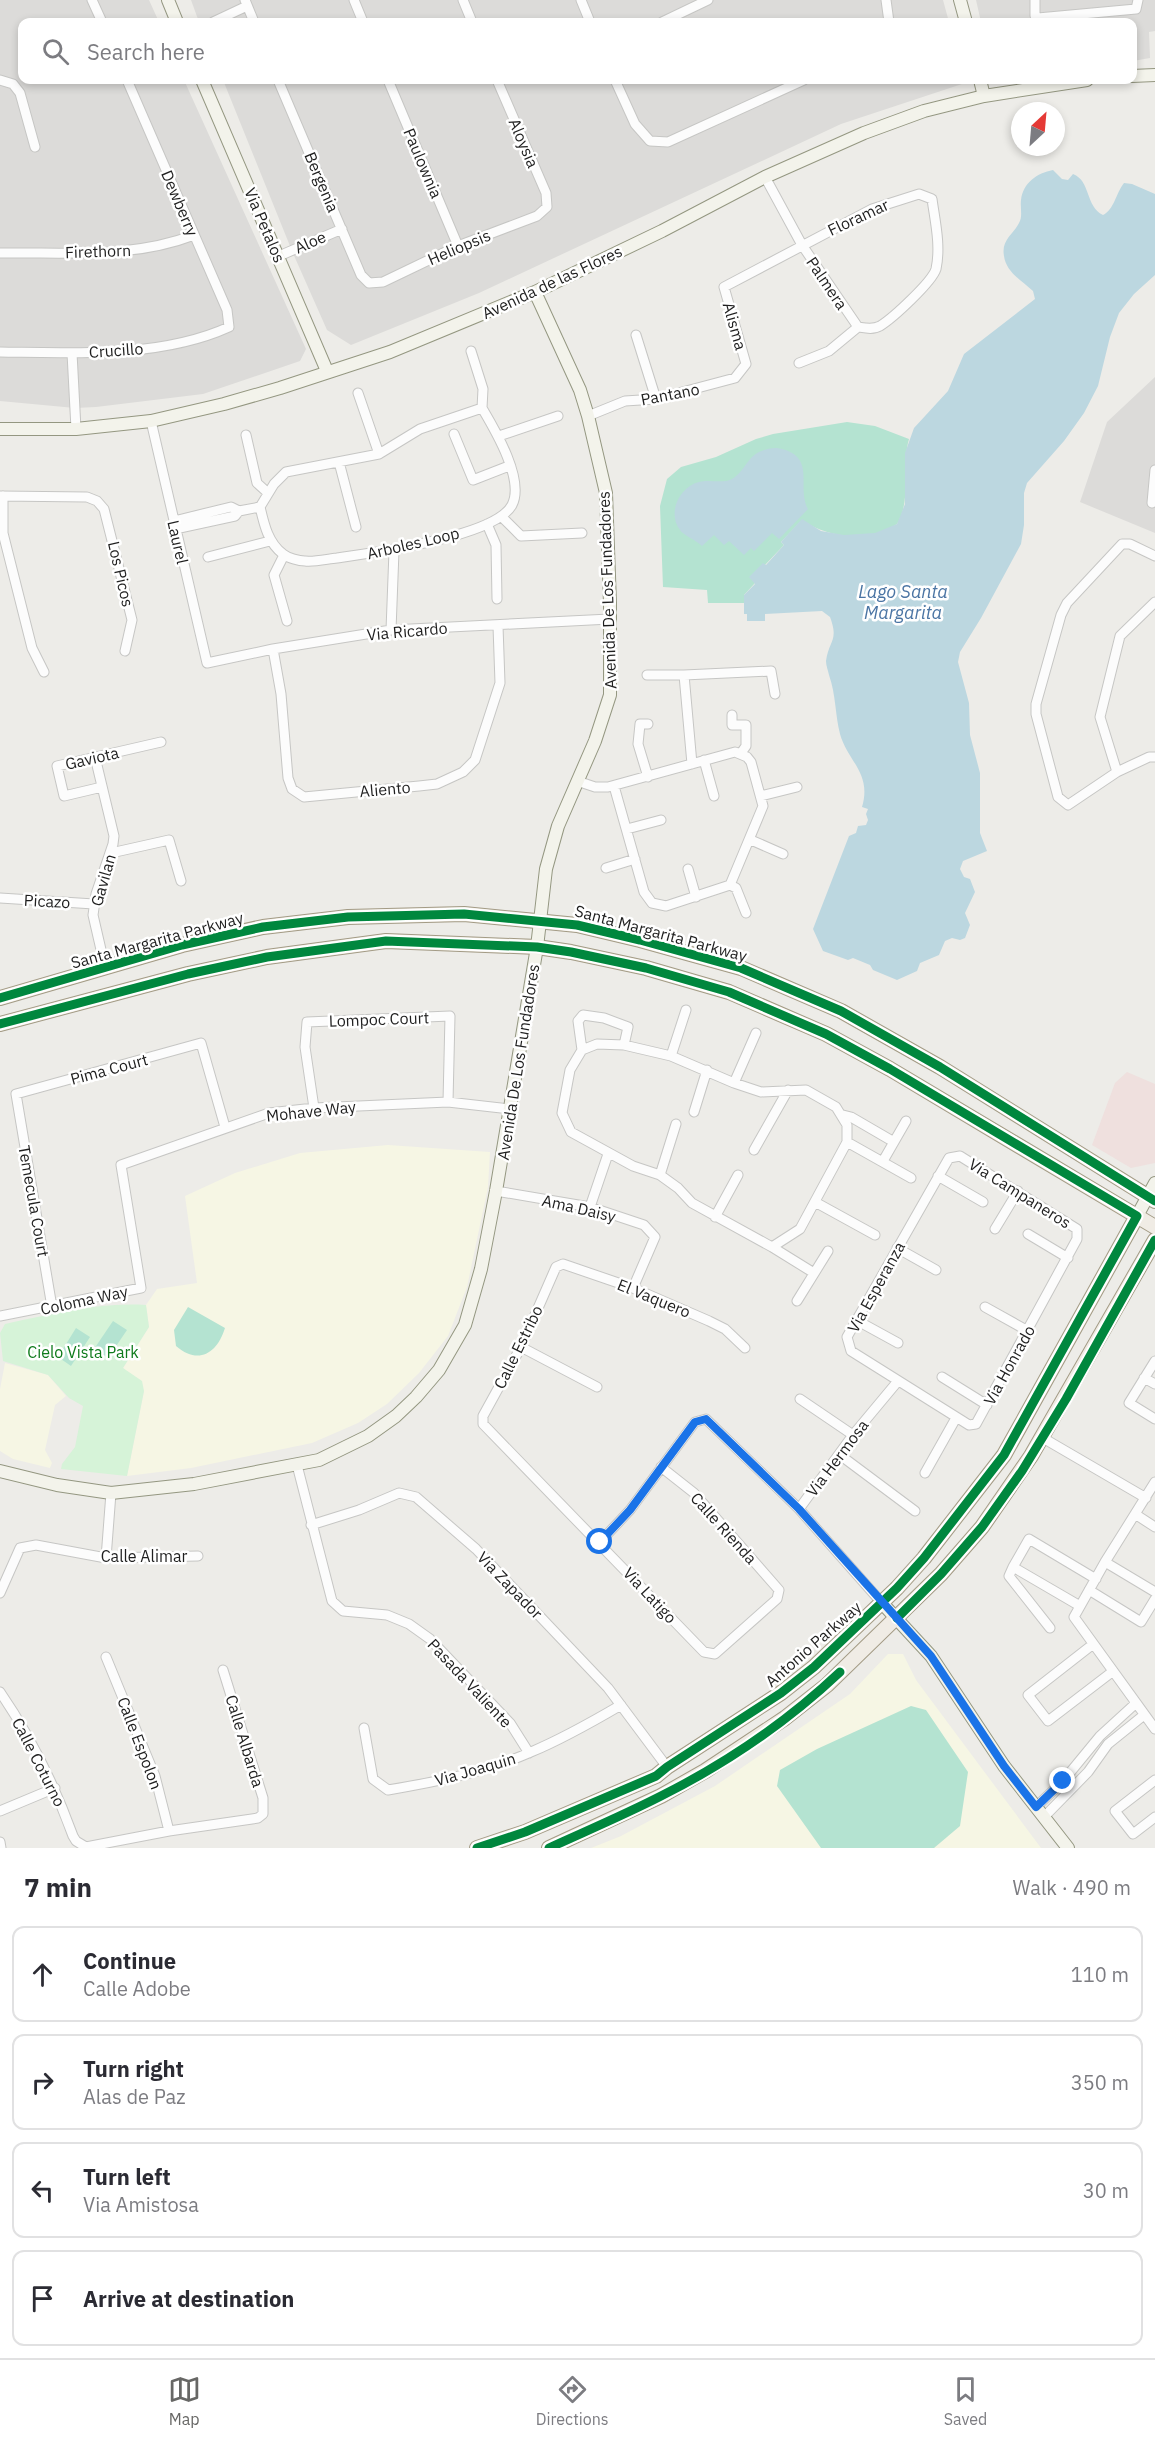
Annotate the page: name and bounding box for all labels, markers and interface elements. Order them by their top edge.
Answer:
search box [18,18,1137,84]
icon: search [39,35,72,68]
text: Search here [87,37,205,66]
north arrow [1011,102,1065,156]
street label: Aloysia [505,115,543,171]
street label: Paulownia [399,125,447,202]
street label: Bergenia [300,149,344,216]
street label: Dewberry [157,167,203,239]
street label: Via Petalos [240,185,290,265]
street label: Floramar [824,194,892,240]
street label: Heliopsis [425,225,493,269]
street label: Aloe [291,226,329,258]
street label: Firethorn [65,240,131,262]
street label: Avenida de las Flores [479,241,625,323]
street label: Palmera [802,253,852,314]
street label: Alisma [719,300,751,353]
street label: Crucillo [88,338,144,362]
street label: Pantano [639,379,701,409]
street label: Avenida De Los Fundadores [594,491,620,689]
street label: Laurel [163,518,193,566]
street label: Arboles Loop [365,523,461,563]
street label: Los Picos [104,539,138,609]
water label: Lago Santa Margarita [858,580,948,624]
street label: Via Ricardo [366,618,448,644]
street label: Gaviota [63,742,121,774]
street label: Aliento [359,777,411,801]
street label: Gavilan [86,852,120,908]
street label: Picazo [23,890,71,912]
street label: Santa Margarita Parkway [573,900,749,966]
street label: Santa Margarita Parkway [69,907,245,973]
street label: Avenida De Los Fundadores [493,963,543,1161]
street label: Lompoc Court [328,1007,430,1031]
street label: Pima Court [68,1049,150,1089]
street label: Mohave Way [265,1096,357,1126]
street label: Temecula Court [14,1144,54,1258]
street label: Via Campaneros [965,1154,1075,1232]
street label: Ama Daisy [540,1190,618,1226]
street label: Via Esperanza [843,1238,909,1336]
street label: El Vaquero [614,1274,694,1322]
street label: Coloma Way [38,1281,130,1319]
street label: Calle Estribo [489,1302,547,1392]
street label: Via Honrado [979,1322,1039,1408]
park label: Cielo Vista Park [27,1342,139,1362]
street label: Via Hermosa [802,1415,873,1500]
street label: Calle Rienda [687,1488,762,1568]
route start [586,1528,612,1554]
street label: Calle Alimar [101,1546,187,1566]
street label: Via Zapador [473,1547,547,1623]
street label: Via Latigo [619,1563,681,1627]
street label: Antonio Parkway [761,1597,865,1691]
street label: Pasada Valiente [424,1634,516,1732]
street label: Calle Albarda [221,1692,269,1790]
street label: Calle Espolon [113,1694,167,1792]
street label: Calle Coturno [8,1714,70,1810]
street label: Via Joaquin [432,1748,518,1790]
route end [1049,1767,1075,1793]
text: 7 min [24,1870,92,1904]
text: Walk · 490 m [1013,1874,1131,1901]
text: Continue [83,1946,176,1975]
icon: ahead [26,1958,59,1991]
text: 110 m [1071,1961,1129,1988]
text: Calle Adobe [83,1975,191,2002]
text: Turn right [83,2054,184,2083]
icon: right [26,2066,59,2099]
text: 350 m [1071,2069,1129,2096]
text: Alas de Paz [83,2083,186,2110]
text: Turn left [83,2162,171,2191]
icon: left [26,2174,59,2207]
text: 30 m [1083,2177,1129,2204]
text: Via Amistosa [83,2191,199,2218]
icon: arrive [26,2282,59,2315]
text: Arrive at destination [83,2284,294,2313]
tab: Map [168,2373,201,2429]
tab: Directions [536,2373,609,2429]
tab: Saved [944,2373,987,2429]

